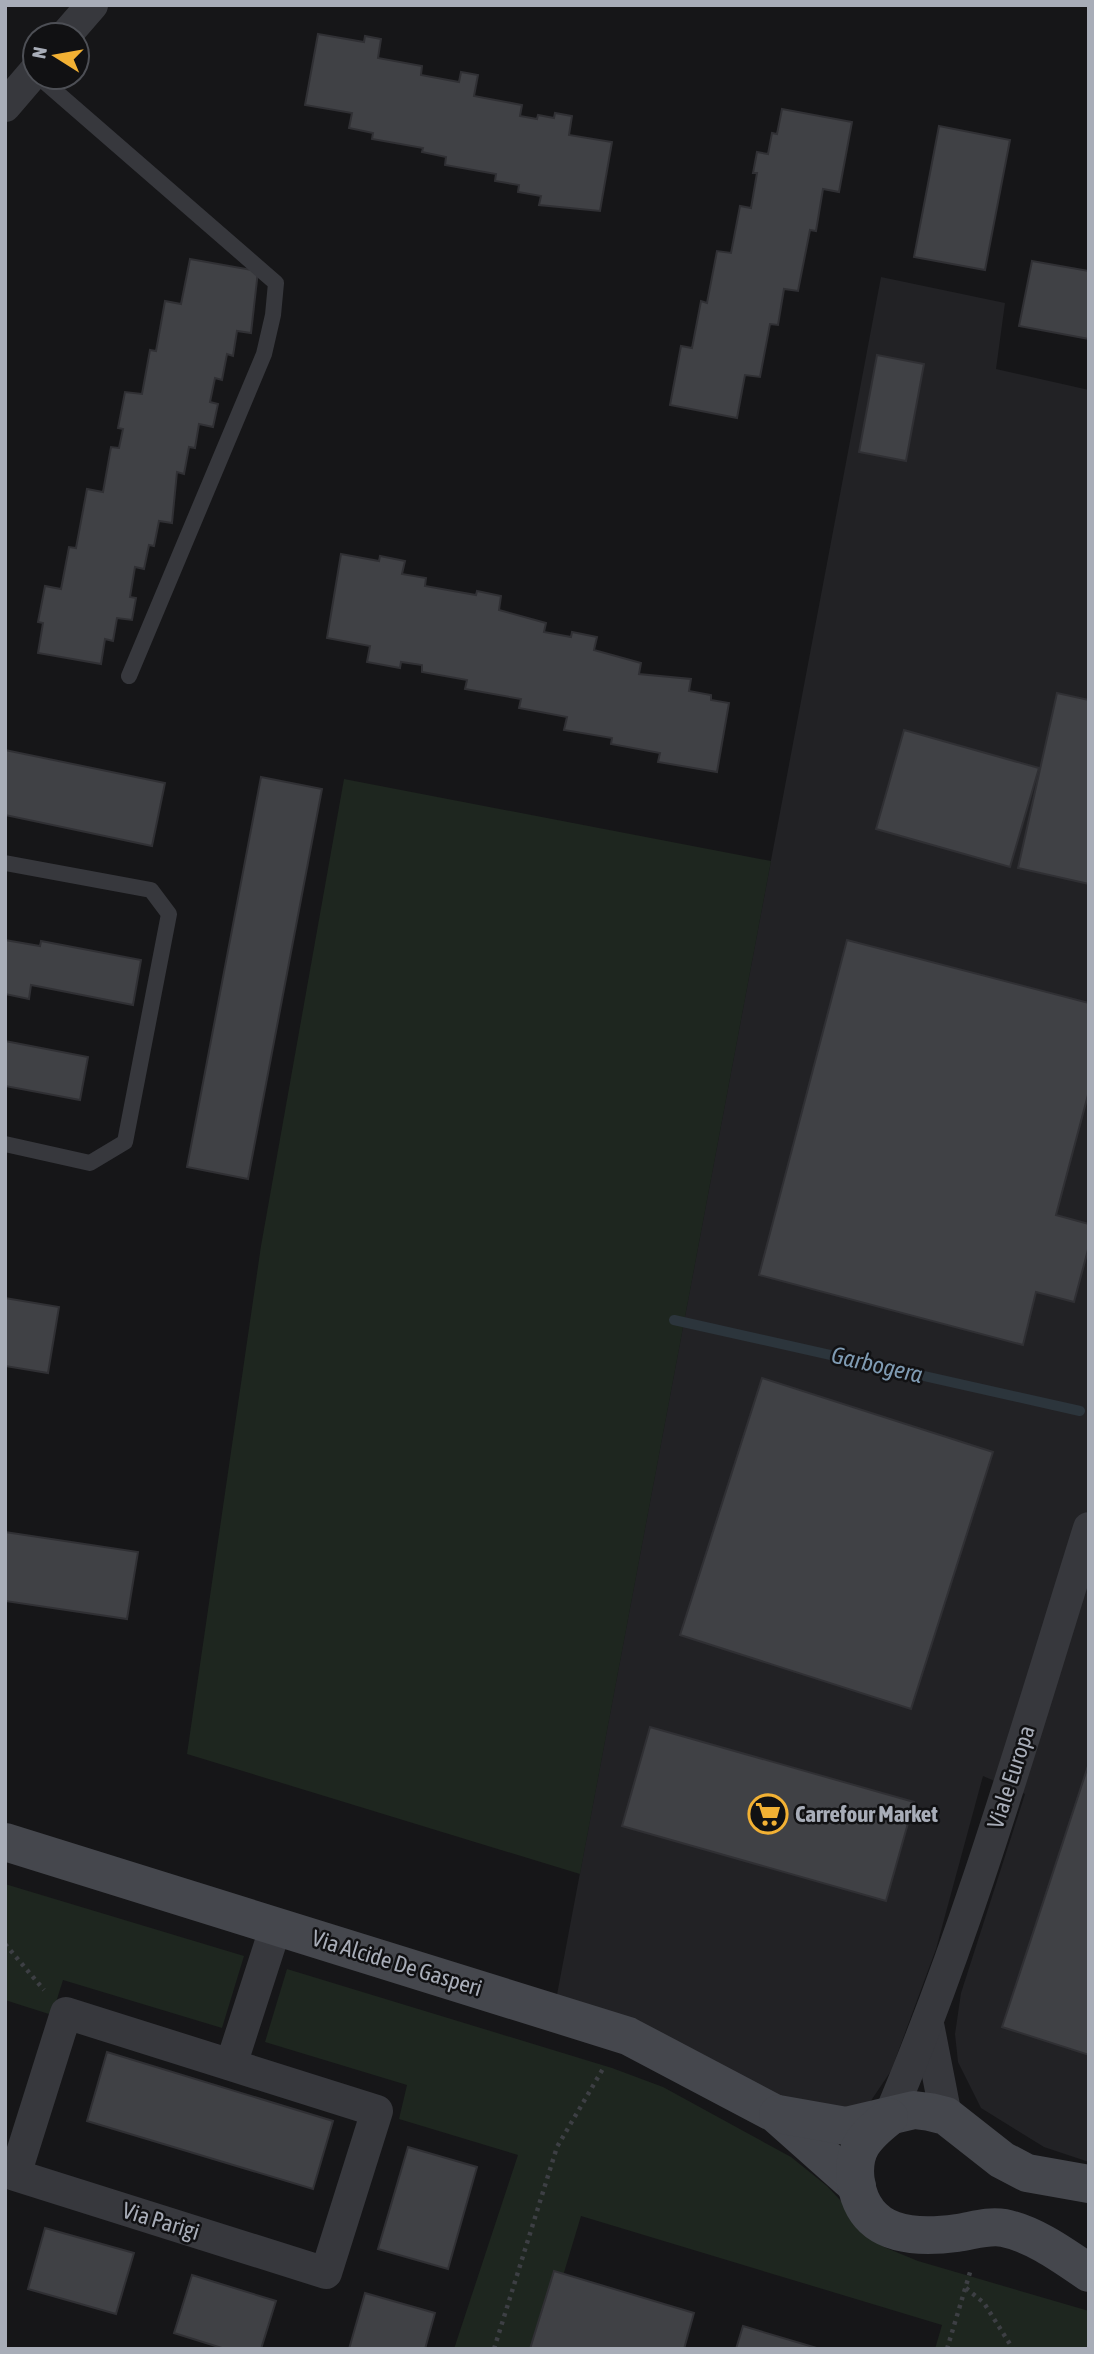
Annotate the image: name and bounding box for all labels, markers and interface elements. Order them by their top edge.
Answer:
north arrow [21,21,91,91]
text: N [27,45,51,60]
water label: Garbogera [829,1341,925,1388]
street label: Viale Europa [982,1722,1040,1832]
supermarket icon: Carrefour Market [747,1793,789,1835]
place label: Carrefour Market [795,1801,938,1827]
street label: Via Alcide De Gasperi [309,1925,485,2001]
street label: Via Parigi [119,2197,203,2245]

